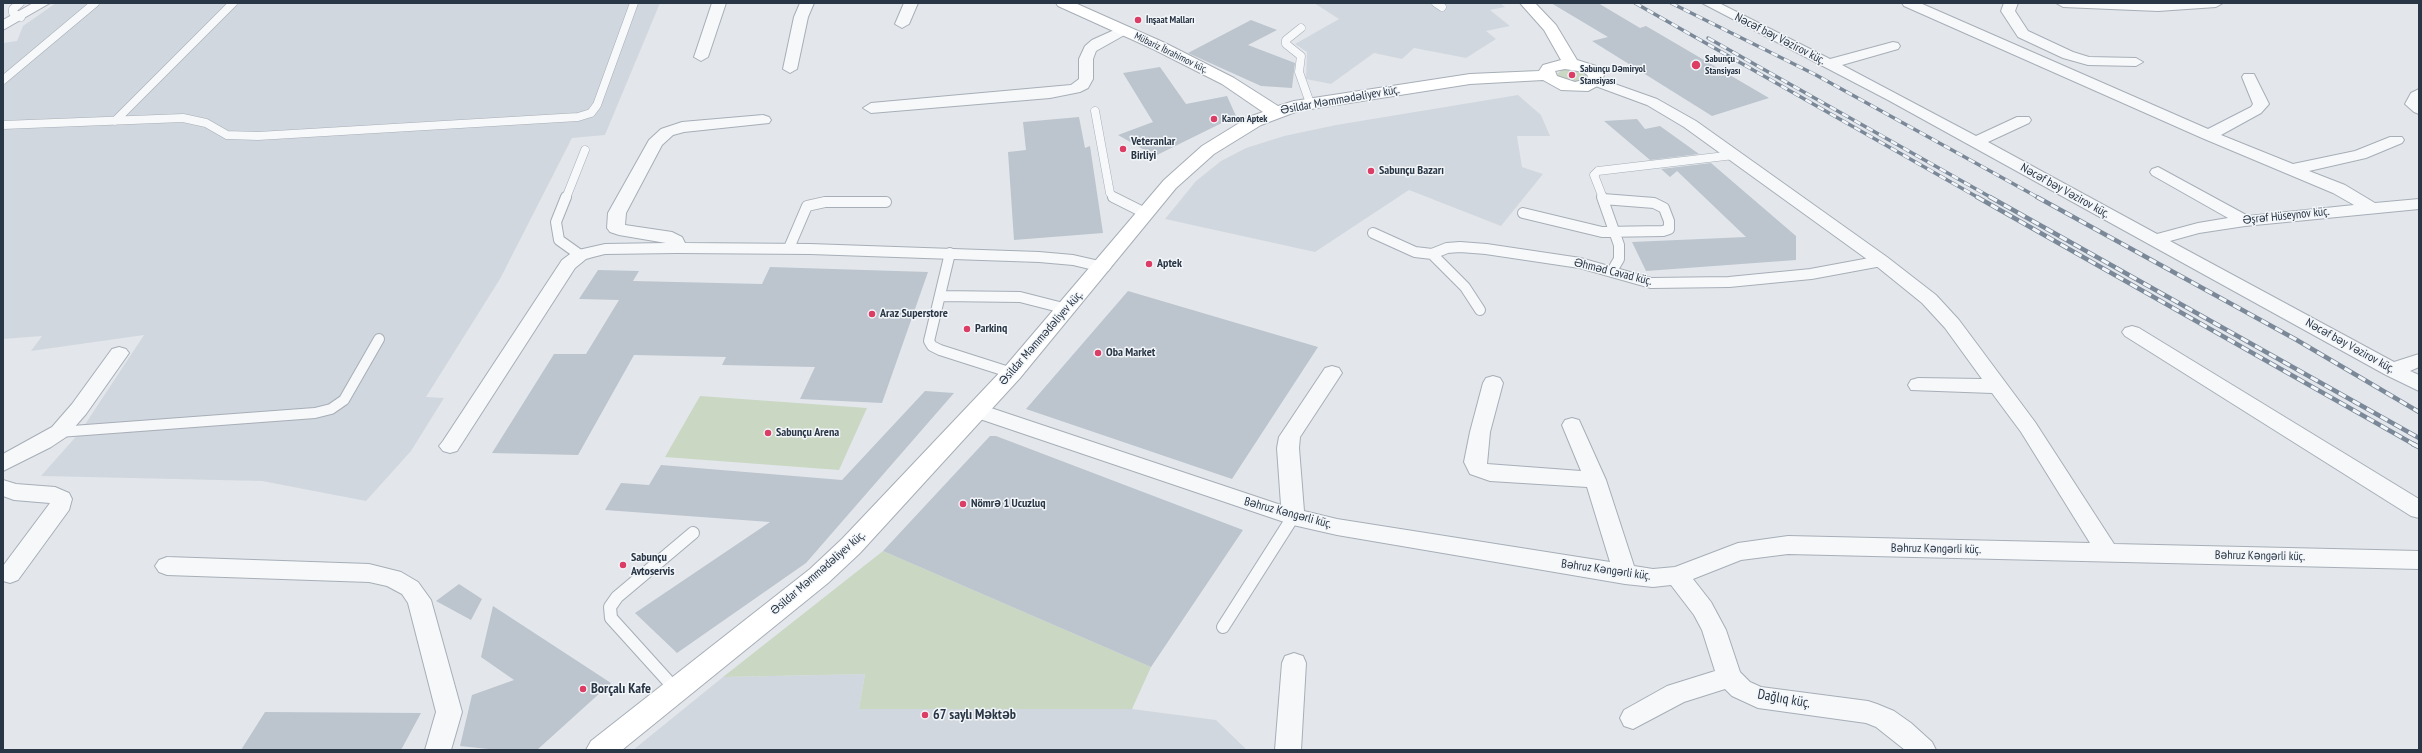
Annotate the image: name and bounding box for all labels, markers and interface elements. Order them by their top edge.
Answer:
street label: Nəcəf bəy Vəzirov küç. [1732,10,1828,68]
place label: İnşaat Malları [1146,14,1195,26]
marker: İnşaat Malları [1133,15,1143,25]
street label: Mübariz İbrahimov küç. [1132,30,1210,76]
place label: Sabunçu Stansiyası [1705,53,1741,76]
marker: Sabunçu Stansiyası [1690,59,1702,71]
place label: Sabunçu Dəmiryol Stansiyası [1580,63,1645,86]
marker: Sabunçu Dəmiryol Stansiyası [1567,70,1577,80]
street label: Əsildar Məmmədəliyev küç. [1279,82,1401,118]
place label: Kanon Aptek [1222,113,1267,125]
marker: Kanon Aptek [1209,114,1219,124]
place label: Veteranlar Birliyi [1131,135,1175,163]
marker: Veteranlar Birliyi [1118,144,1128,154]
street label: Nəcəf bəy Vəzirov küç. [2018,161,2112,221]
place label: Sabunçu Bazarı [1379,164,1444,178]
marker: Sabunçu Bazarı [1366,166,1376,176]
street label: Əşrəf Hüseynov küç. [2242,204,2330,228]
street label: Əhməd Cavad küç. [1572,255,1654,289]
place label: Aptek [1157,257,1182,271]
marker: Aptek [1144,259,1154,269]
street label: Əsildar Məmmədəliyev küç. [996,288,1086,388]
place label: Araz Superstore [880,307,948,321]
marker: Araz Superstore [867,309,877,319]
street label: Nəcəf bəy Vəzirov küç. [2303,316,2397,376]
place label: Parkinq [975,322,1007,336]
marker: Parkinq [962,324,972,334]
place label: Oba Market [1106,346,1155,360]
marker: Oba Market [1093,348,1103,358]
place label: Sabunçu Arena [776,426,839,440]
marker: Sabunçu Arena [763,428,773,438]
street label: Bəhruz Kəngərli küç. [1243,494,1333,532]
place label: Nömrə 1 Ucuzluq [971,497,1046,511]
marker: Nömrə 1 Ucuzluq [958,499,968,509]
street label: Əsildar Məmmədəliyev küç. [768,528,868,618]
street label: Bəhruz Kəngərli küç. [1891,541,1981,557]
street label: Bəhruz Kəngərli küç. [2215,548,2305,564]
place label: Sabunçu Avtoservis [631,551,674,579]
street label: Bəhruz Kəngərli küç. [1560,557,1652,583]
marker: Sabunçu Avtoservis [618,560,628,570]
place label: Borçalı Kafe [591,681,651,697]
marker: Borçalı Kafe [578,684,588,694]
street label: Dağlıq küç. [1756,686,1812,712]
place label: 67 saylı Məktəb [933,707,1016,723]
marker: 67 saylı Məktəb [920,710,930,720]

